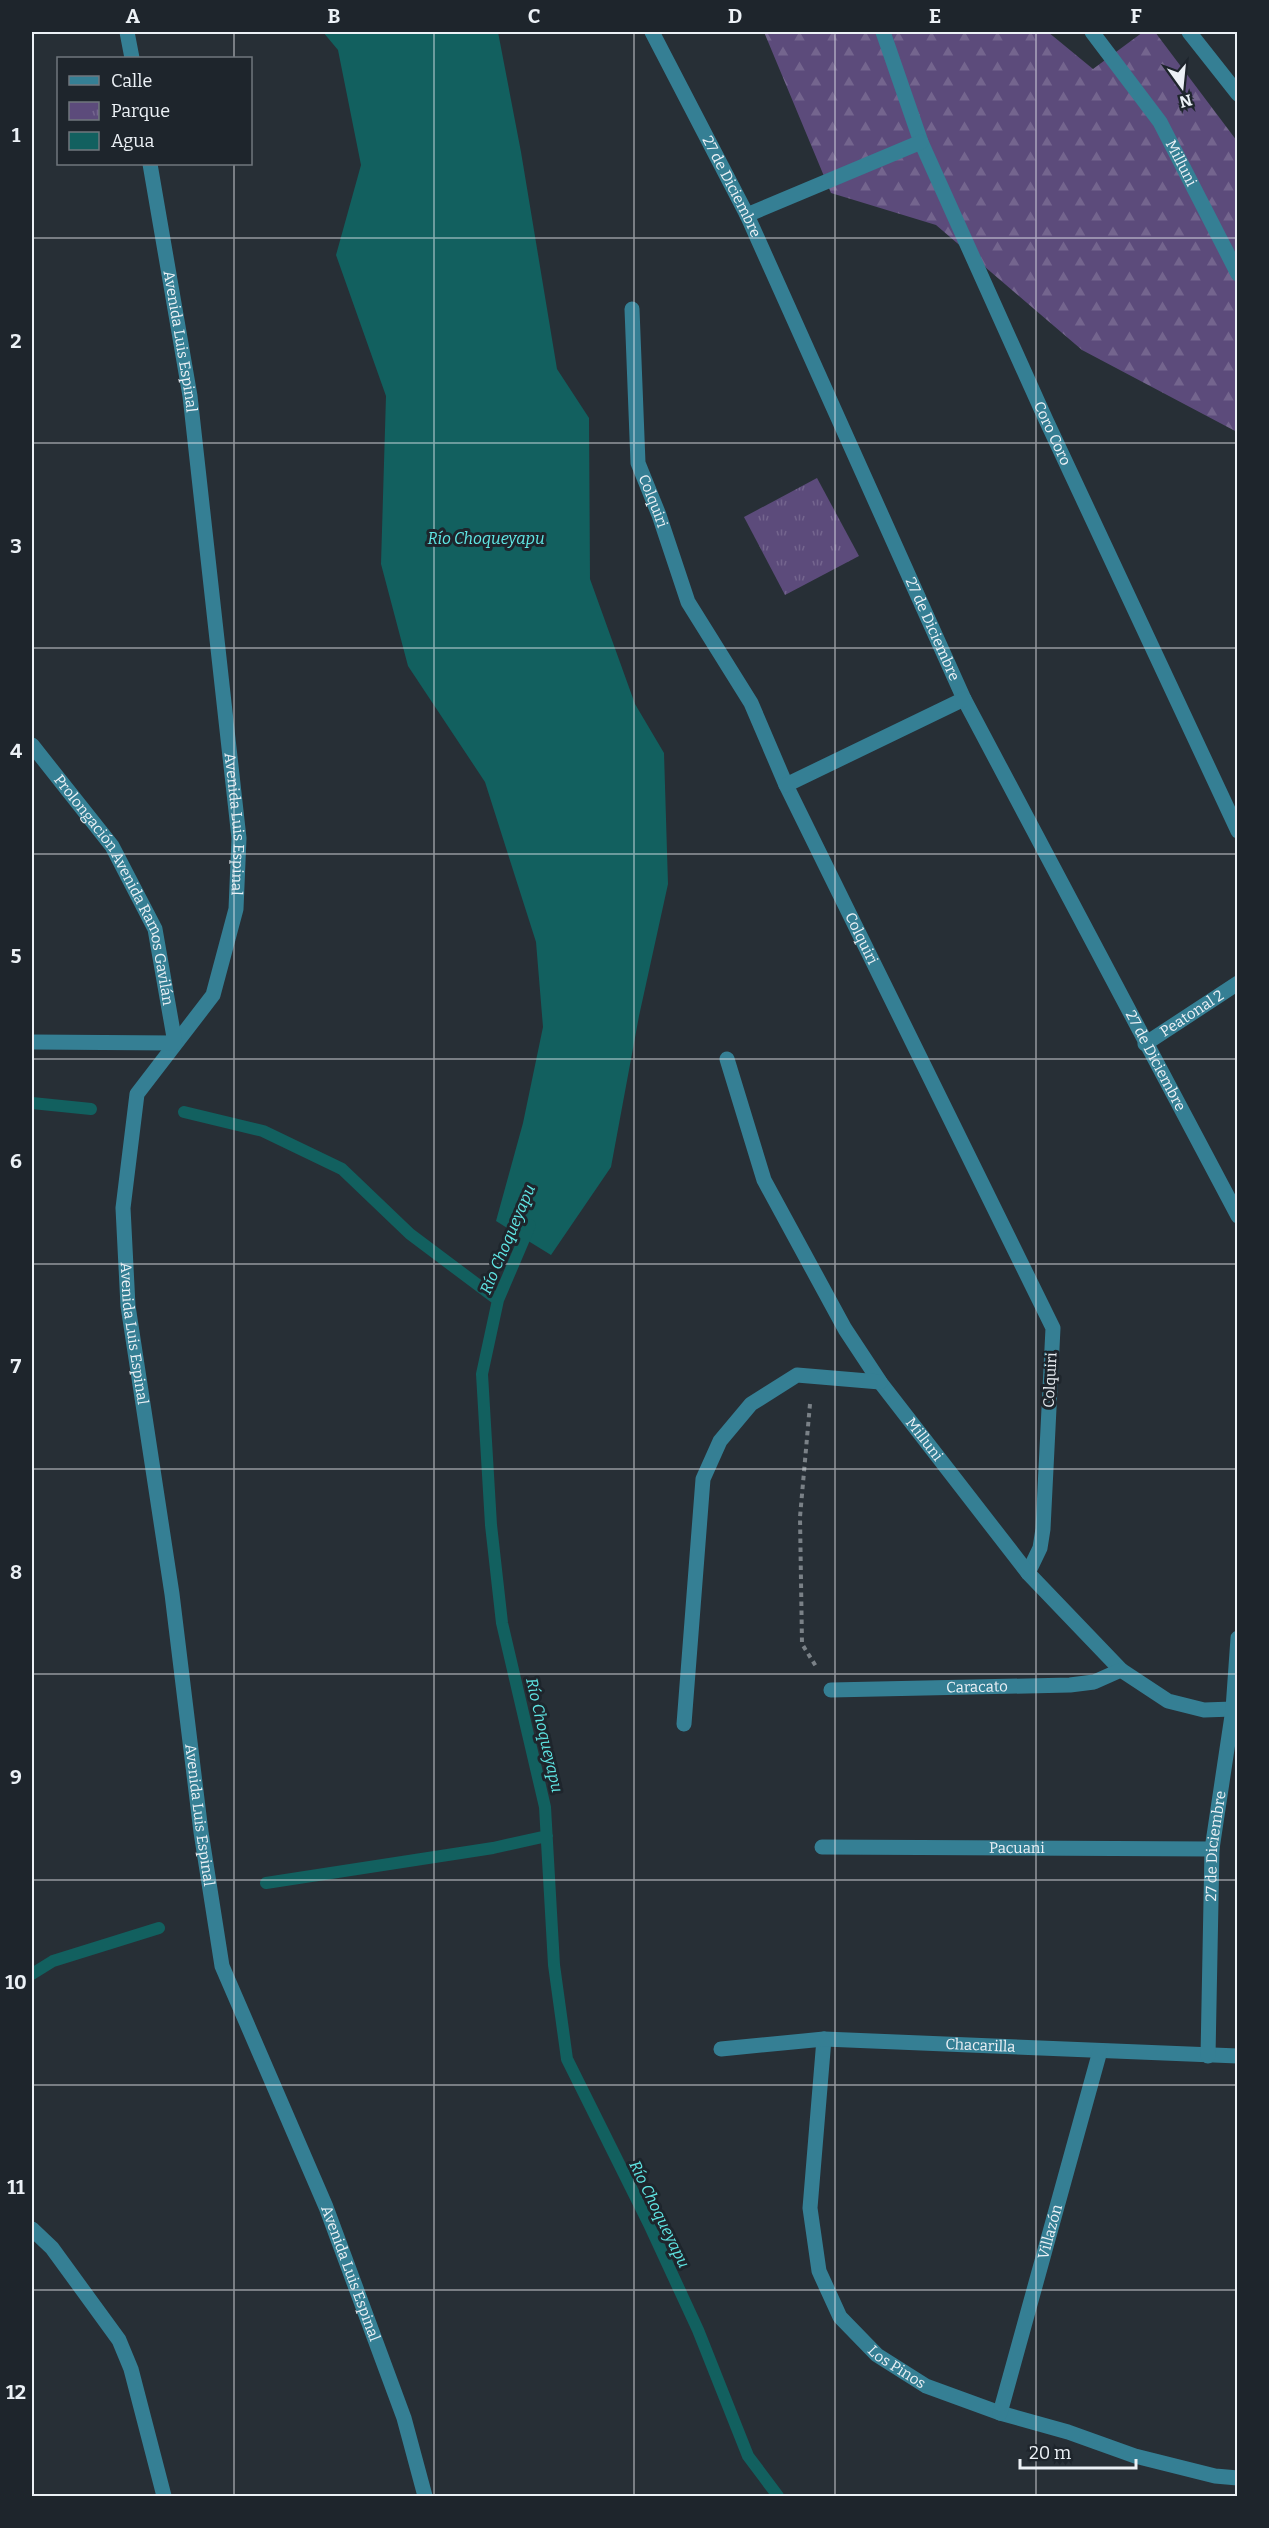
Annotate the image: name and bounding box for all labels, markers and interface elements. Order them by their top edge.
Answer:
text: A [126,4,141,28]
text: B [328,4,341,28]
text: C [528,4,540,28]
text: D [728,4,742,28]
text: E [929,4,941,28]
text: F [1130,4,1142,28]
legend [57,57,252,165]
north arrow [1152,57,1212,117]
text: Calle [111,70,152,92]
text: N [1177,90,1194,112]
text: Parque [111,100,170,122]
text: 1 [12,123,21,147]
text: Agua [111,130,155,152]
street label: 27 de Diciembre [699,133,765,240]
street label: Milluni [1162,137,1201,190]
street label: Avenida Luis Espinal [160,269,201,413]
text: 2 [10,329,22,353]
street label: Coro Coro [1030,399,1075,468]
street label: Colquiri [635,472,672,530]
water label: Río Choqueyapu [427,529,545,548]
text: 3 [10,534,22,558]
street label: 27 de Diciembre [902,575,964,684]
text: 4 [10,739,22,763]
street label: Avenida Luis Espinal [221,752,248,896]
street label: Prolongación Avenida Ramos Gavilán [50,771,177,1007]
street label: Colquiri [841,909,882,968]
text: 5 [11,944,22,968]
street label: Peatonal 2 [1157,986,1227,1041]
street label: 27 de Diciembre [1122,1007,1190,1114]
text: 6 [10,1149,22,1173]
water label: Río Choqueyapu [476,1182,539,1297]
street label: Avenida Luis Espinal [117,1262,152,1406]
street label: Colquiri [1040,1351,1060,1408]
text: 7 [11,1354,22,1378]
street label: Milluni [902,1414,947,1465]
text: 8 [10,1560,22,1584]
water label: Río Choqueyapu [522,1676,567,1794]
street label: Caracato [946,1677,1008,1697]
street label: Avenida Luis Espinal [181,1743,218,1887]
text: 9 [10,1765,22,1789]
street label: 27 de Diciembre [1202,1790,1230,1902]
street label: Pacuani [989,1839,1045,1857]
text: 10 [5,1970,27,1994]
street label: Chacarilla [945,2035,1016,2056]
water label: Río Choqueyapu [625,2157,694,2271]
text: 11 [7,2175,25,2199]
street label: Villazón [1034,2202,1066,2261]
street label: Avenida Luis Espinal [317,2203,384,2344]
street label: Los Pinos [864,2342,929,2393]
text: 12 [6,2380,26,2404]
scale bar [1020,2432,1136,2470]
text: 20 m [1029,2442,1071,2464]

